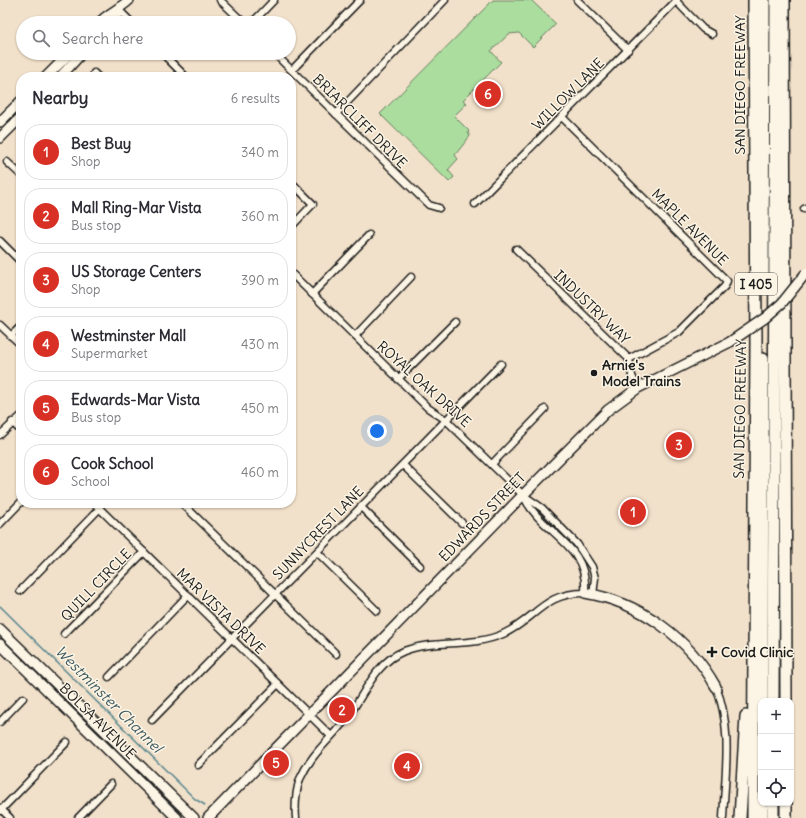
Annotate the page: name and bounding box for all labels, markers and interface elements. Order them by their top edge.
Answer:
street label: SAN DIEGO FREEWAY [731,15,749,155]
search box [16,16,296,60]
icon: search [30,27,52,49]
text: Search here [62,29,143,48]
street label: WILLOW LANE [528,54,608,134]
street label: BRIARCLIFF DRIVE [309,70,411,172]
pin: 6 [475,79,501,109]
text: Nearby [32,87,88,109]
text: 6 results [231,90,280,107]
text: Best Buy [71,134,131,153]
text: 1 [43,144,49,161]
text: 340 m [241,144,279,161]
text: Shop [71,153,100,170]
street label: MAPLE AVENUE [648,185,732,269]
text: Mall Ring-Mar Vista [71,198,202,217]
text: 2 [42,208,50,225]
text: 360 m [241,208,279,225]
text: Bus stop [71,217,121,234]
text: US Storage Centers [71,262,201,281]
street label: INDUSTRY WAY [550,266,634,348]
text: 3 [42,272,50,289]
text: 390 m [241,272,279,289]
road number: I 405 [735,273,777,295]
text: Shop [71,281,100,298]
text: Westminster Mall [71,326,186,345]
text: 4 [42,336,50,353]
text: 430 m [241,336,279,353]
street label: ROYAL OAK DRIVE [373,337,475,431]
street label: SAN DIEGO FREEWAY [730,339,750,479]
text: Supermarket [71,345,148,362]
place label: Arnie's Model Trains [602,356,681,390]
marker: Arnie's Model Trains [589,368,599,378]
text: Edwards-Mar Vista [71,390,200,409]
text: 5 [42,400,50,417]
text: 450 m [241,400,279,417]
text: Bus stop [71,409,121,426]
your location [367,421,387,441]
pin: 3 [666,430,692,460]
text: Cook School [71,454,154,473]
text: 6 [42,464,50,481]
text: 460 m [241,464,279,481]
street label: EDWARDS STREET [435,469,529,565]
text: School [71,473,110,490]
street label: SUNNYCREST LANE [269,482,367,584]
pin: 1 [620,497,646,527]
street label: QUILL CIRCLE [57,545,135,625]
street label: MAR VISTA DRIVE [173,564,269,658]
water label: Westminster Channel [51,641,168,758]
place label: Covid Clinic [721,643,793,661]
marker: Covid Clinic [706,646,718,658]
street label: BOLSA AVENUE [56,679,140,763]
pin: 2 [329,695,355,725]
map controls [758,698,794,806]
button: + [758,698,794,734]
button: − [758,734,794,770]
pin: 5 [263,748,289,778]
pin: 4 [394,751,420,781]
button: locate [758,770,794,806]

